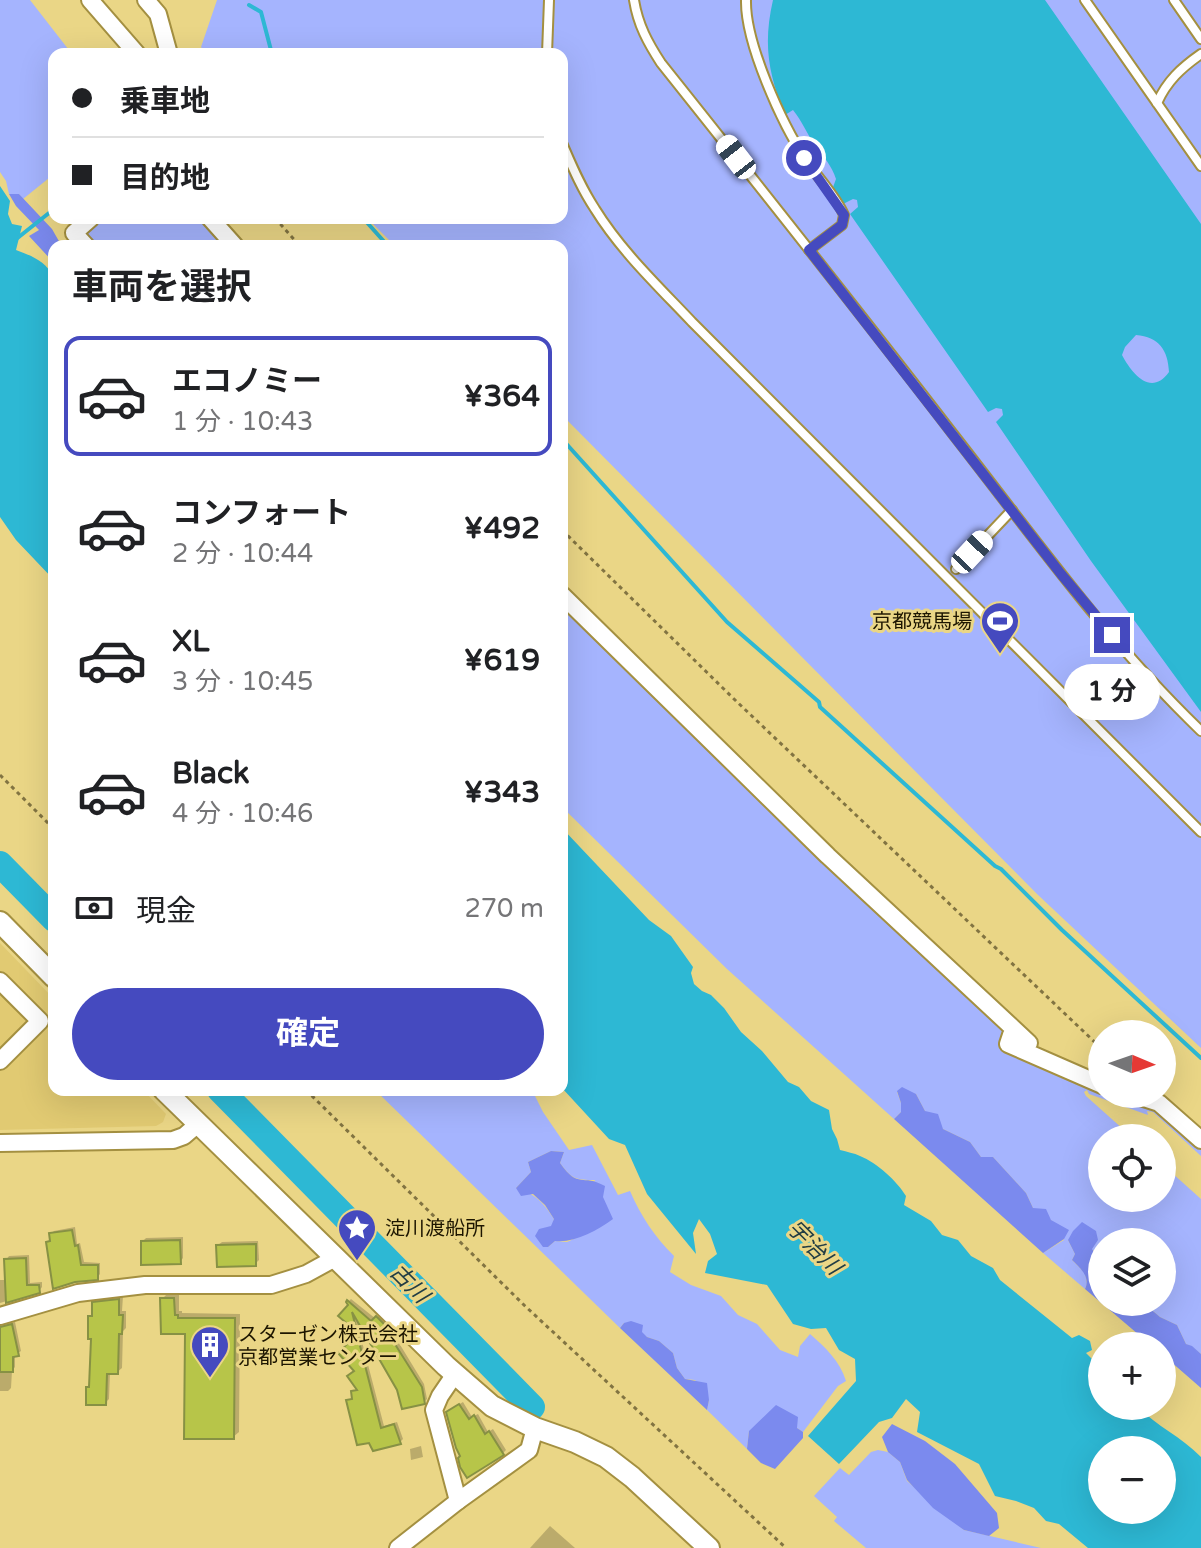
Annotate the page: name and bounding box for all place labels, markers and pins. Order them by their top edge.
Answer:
sports icon: 京都競馬場 [979,600,1021,655]
place label: 京都競馬場 [872,610,972,634]
place icon: 淀川渡船所 [336,1207,378,1262]
place label: 淀川渡船所 [385,1217,485,1241]
place label: スターゼン株式会社 京都営業センター [238,1323,418,1370]
building icon: スターゼン株式会社 京都営業センター [189,1324,231,1379]

